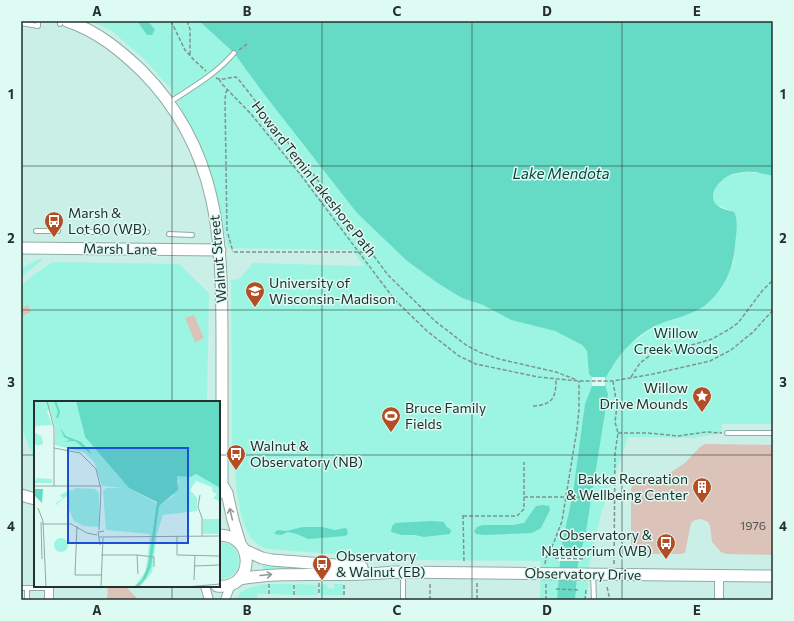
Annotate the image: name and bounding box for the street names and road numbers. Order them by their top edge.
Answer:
street label: Howard Temin Lakeshore Path [248,97,380,260]
street label: Walnut Street [205,214,230,304]
street label: Marsh Lane [83,239,157,258]
street label: Observatory Drive [525,564,641,583]

